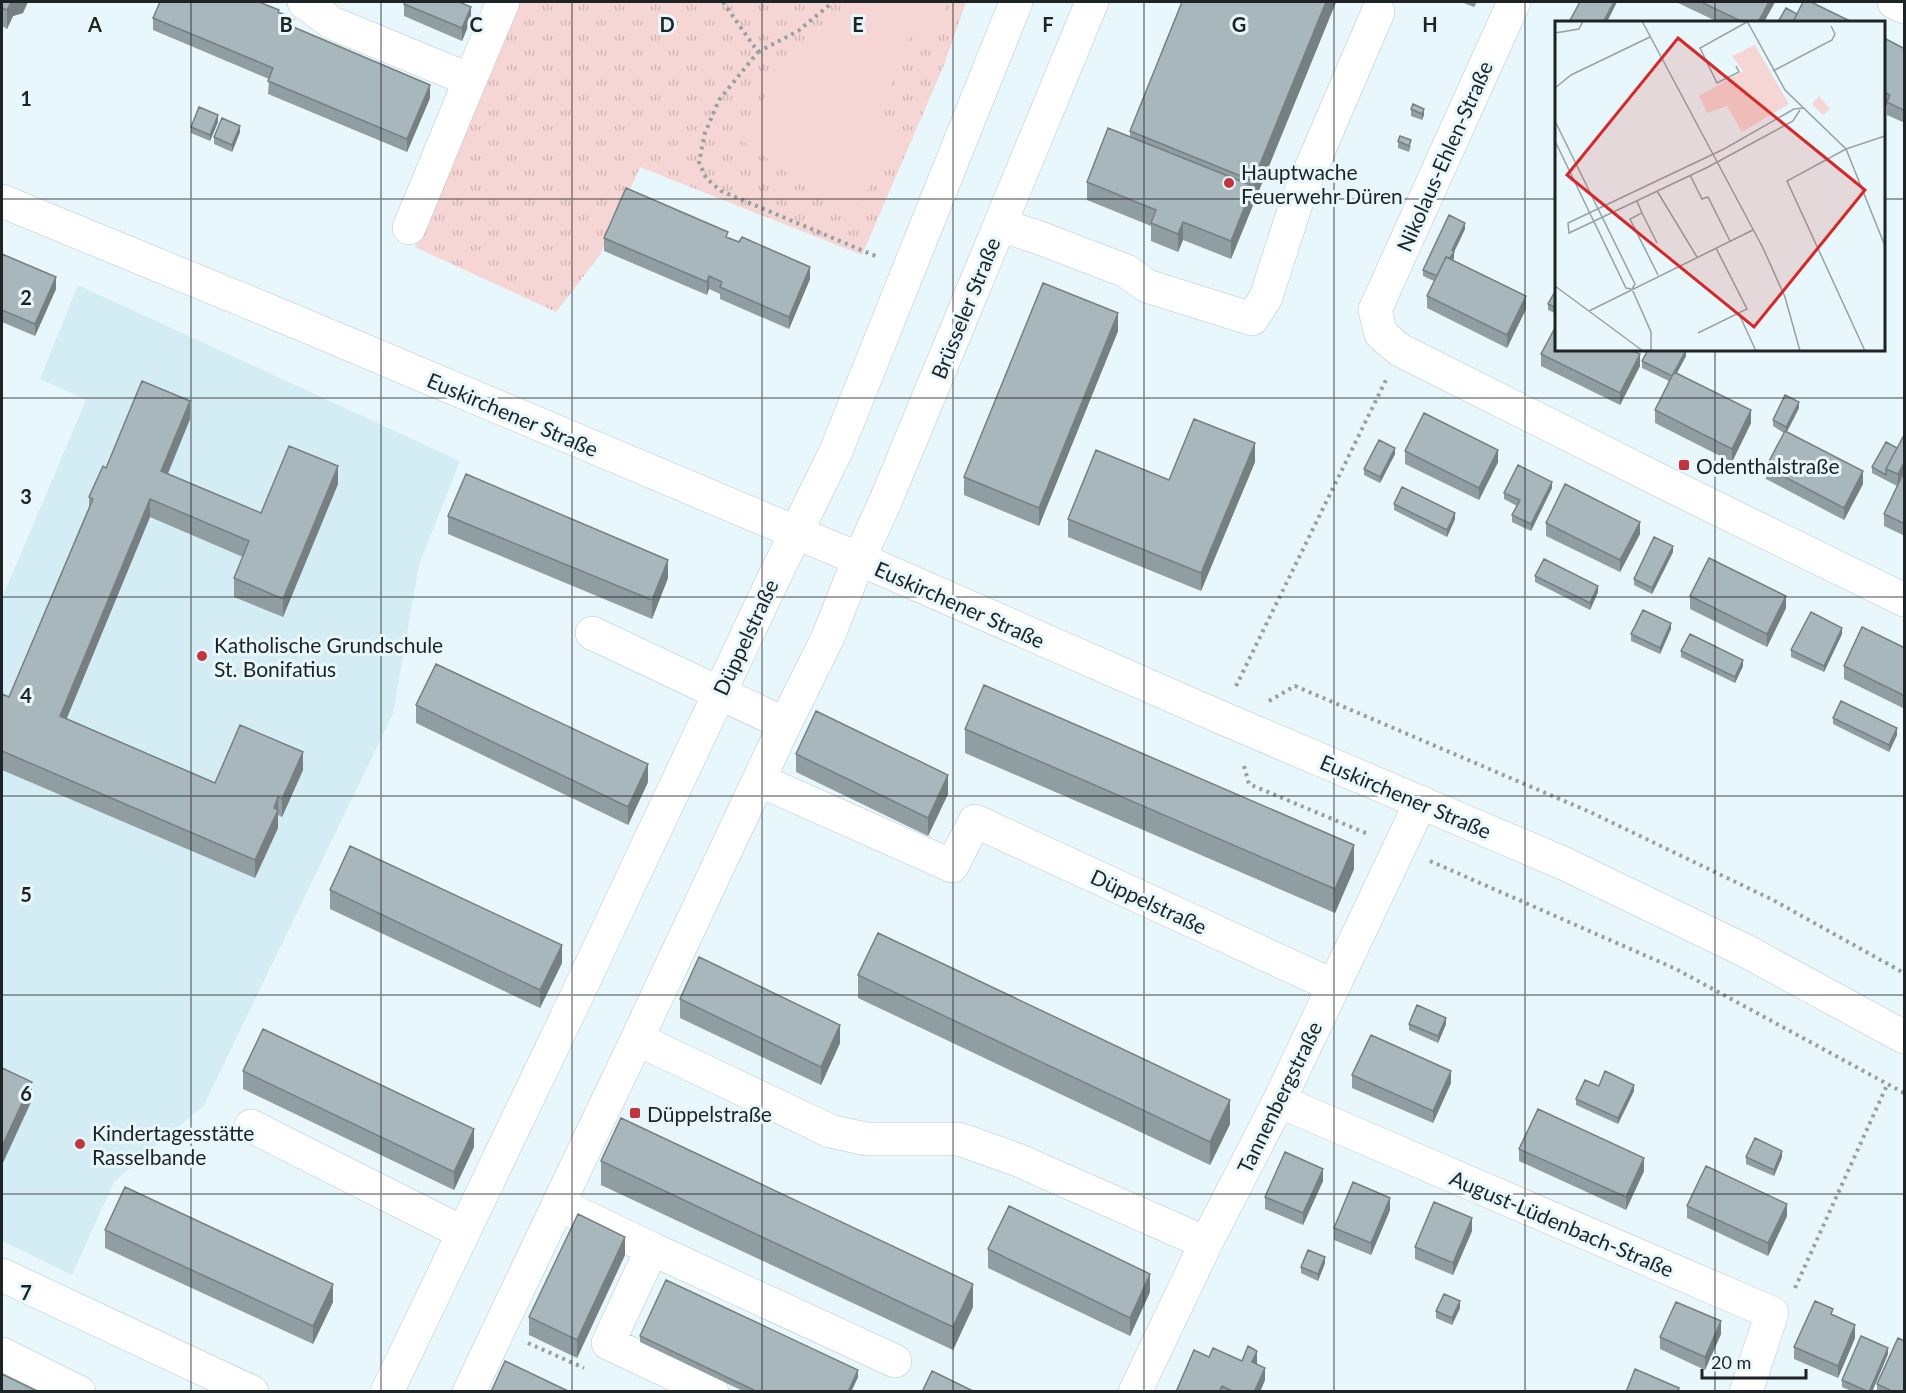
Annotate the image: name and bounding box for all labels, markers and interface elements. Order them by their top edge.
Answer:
text: A [87,12,102,36]
text: B [279,12,293,36]
text: C [469,12,483,36]
text: D [659,12,675,36]
text: E [852,12,864,36]
text: F [1042,12,1054,36]
text: G [1232,12,1246,36]
text: H [1422,12,1438,36]
inset map [1555,21,1885,351]
street label: Nikolaus-Ehlen-Straße [1391,57,1497,255]
text: 1 [20,86,32,110]
place label: Hauptwache Feuerwehr Düren [1241,159,1403,208]
marker: Hauptwache Feuerwehr Düren [1222,176,1236,190]
street label: Brüsseler Straße [925,234,1005,382]
text: 2 [20,285,32,309]
street label: Euskirchener Straße [424,367,602,461]
place label: Odenthalstraße [1696,453,1840,478]
marker: Odenthalstraße [1677,458,1691,472]
text: 3 [20,484,32,508]
street label: Euskirchener Straße [871,555,1049,653]
street label: Düppelstraße [707,575,783,699]
place label: Katholische Grundschule St. Bonifatius [214,632,443,681]
marker: Katholische Grundschule St. Bonifatius [195,649,209,663]
text: 4 [20,683,32,707]
street label: Euskirchener Straße [1317,749,1495,843]
street label: Düppelstraße [1087,863,1211,939]
text: 5 [20,882,32,906]
street label: Tannenbergstraße [1231,1017,1327,1177]
text: 6 [20,1081,32,1105]
place label: Düppelstraße [647,1101,772,1126]
marker: Düppelstraße [628,1106,642,1120]
place label: Kindertagesstätte Rasselbande [92,1120,254,1169]
marker: Kindertagesstätte Rasselbande [73,1137,87,1151]
street label: August-Lüdenbach-Straße [1446,1164,1678,1282]
text: 7 [20,1280,32,1304]
scale bar [1702,1342,1806,1380]
text: 20 m [1711,1351,1751,1373]

